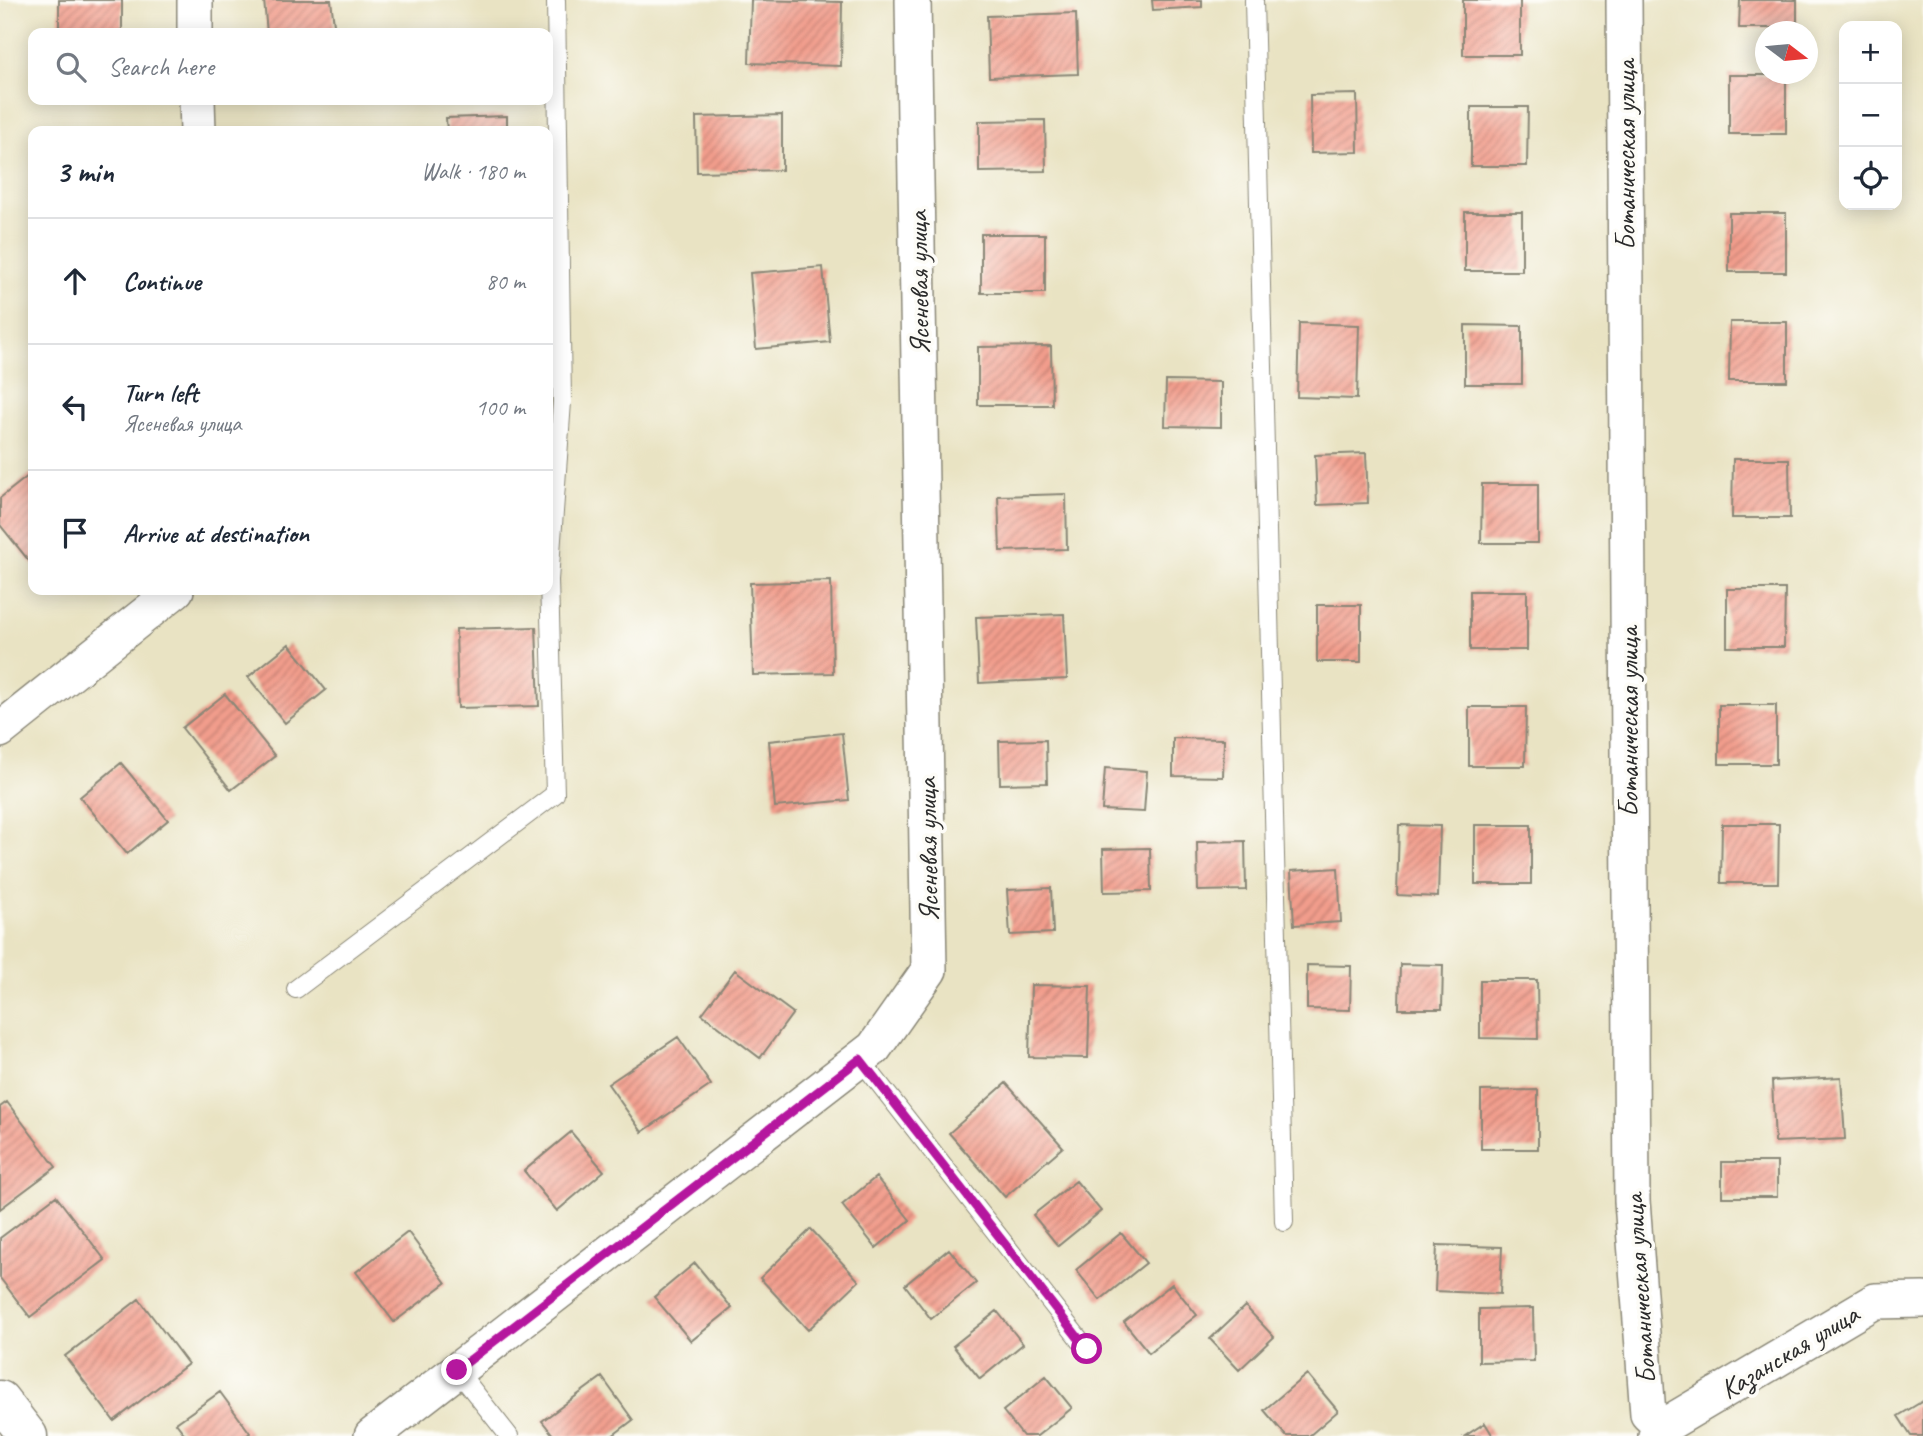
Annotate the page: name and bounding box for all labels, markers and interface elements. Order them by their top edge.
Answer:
north arrow [1755,21,1818,84]
map controls [1839,21,1902,210]
button: + [1839,21,1902,84]
search box [28,28,553,105]
icon: search [52,48,90,86]
text: Search here [108,50,214,83]
street label: Ботаническая улица [1608,57,1643,250]
button: − [1839,84,1902,147]
button: locate [1839,147,1902,210]
text: 3 min [56,153,113,191]
text: Walk · 180 m [421,157,525,186]
street label: Ясеневая улица [900,209,937,355]
icon: ahead [56,262,94,300]
text: Continue [123,265,201,298]
text: 80 m [486,267,525,296]
text: Turn left [123,376,198,409]
icon: left [56,388,94,426]
text: 100 m [476,393,525,422]
text: Ясеневая улица [123,409,241,438]
icon: arrive [56,514,94,552]
text: Arrive at destination [123,517,309,550]
street label: Ботаническая улица [1611,624,1646,817]
street label: Ясеневая улица [909,776,946,922]
street label: Ботаническая улица [1615,1190,1664,1385]
street label: Казанская улица [1714,1295,1867,1407]
route start [1071,1333,1102,1364]
route end [441,1354,472,1385]

